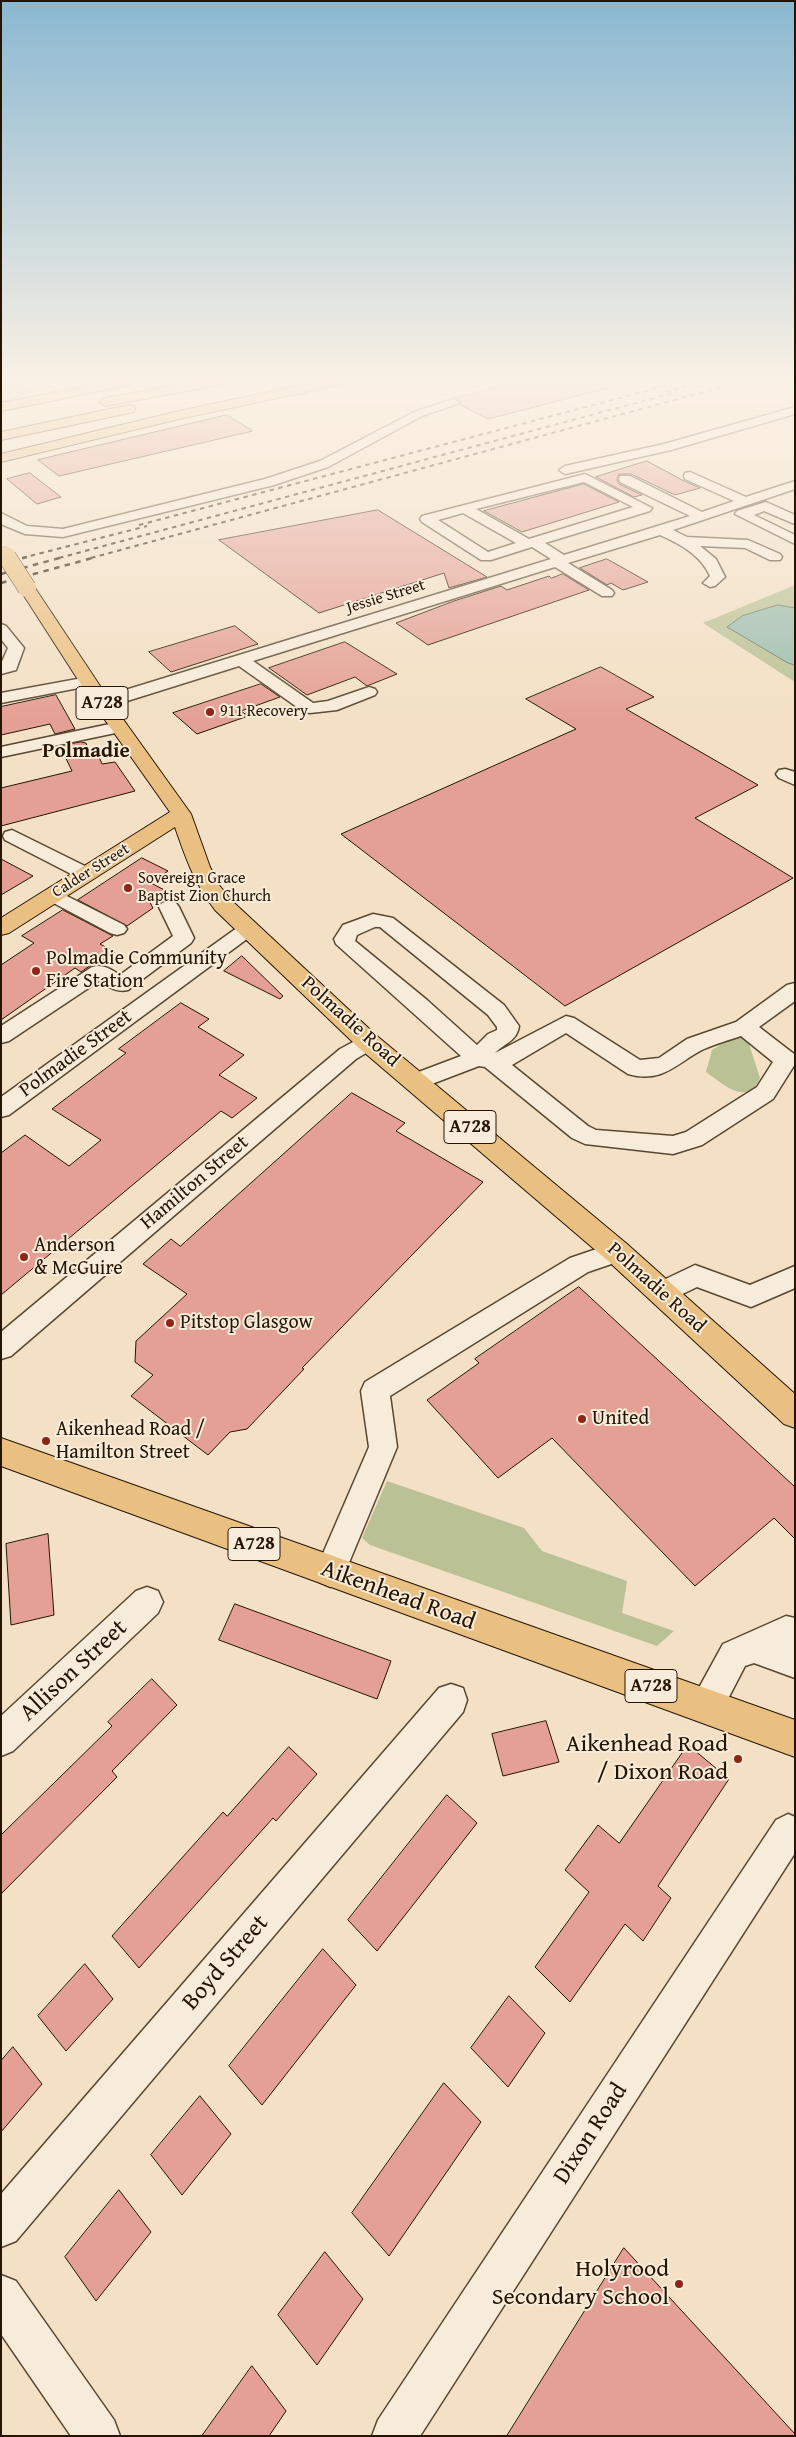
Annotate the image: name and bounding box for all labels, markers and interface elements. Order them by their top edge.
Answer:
street label: Jessie Street [344,576,428,618]
road number: A728 [76,686,128,720]
place label: 911 Recovery [220,702,308,722]
marker: 911 Recovery [204,706,216,718]
district label: Polmadie [42,739,130,765]
street label: Calder Street [49,840,133,902]
place label: Sovereign Grace Baptist Zion Church [138,869,271,907]
marker: Sovereign Grace Baptist Zion Church [122,882,134,894]
place label: Polmadie Community Fire Station [46,947,227,994]
marker: Polmadie Community Fire Station [30,965,42,977]
street label: Polmadie Road [296,972,404,1072]
street label: Polmadie Street [15,1005,137,1103]
road number: A728 [444,1110,496,1144]
street label: Hamilton Street [136,1131,254,1235]
place label: Anderson & McGuire [34,1234,123,1281]
street label: Polmadie Road [602,1238,710,1338]
marker: Anderson & McGuire [18,1251,30,1263]
place label: Pitstop Glasgow [180,1311,313,1335]
marker: Pitstop Glasgow [164,1317,176,1329]
place label: United [592,1407,649,1431]
marker: United [576,1413,588,1425]
place label: Aikenhead Road / Hamilton Street [56,1418,205,1465]
marker: Aikenhead Road / Hamilton Street [40,1435,52,1447]
road number: A728 [228,1528,280,1560]
street label: Aikenhead Road [317,1555,479,1637]
street label: Allison Street [14,1614,134,1728]
road number: A728 [625,1670,677,1702]
place label: Aikenhead Road / Dixon Road [566,1731,728,1787]
marker: Aikenhead Road / Dixon Road [732,1753,744,1765]
street label: Boyd Street [177,1910,275,2016]
street label: Dixon Road [548,2078,634,2190]
place label: Holyrood Secondary School [492,2256,669,2312]
marker: Holyrood Secondary School [673,2278,685,2290]

